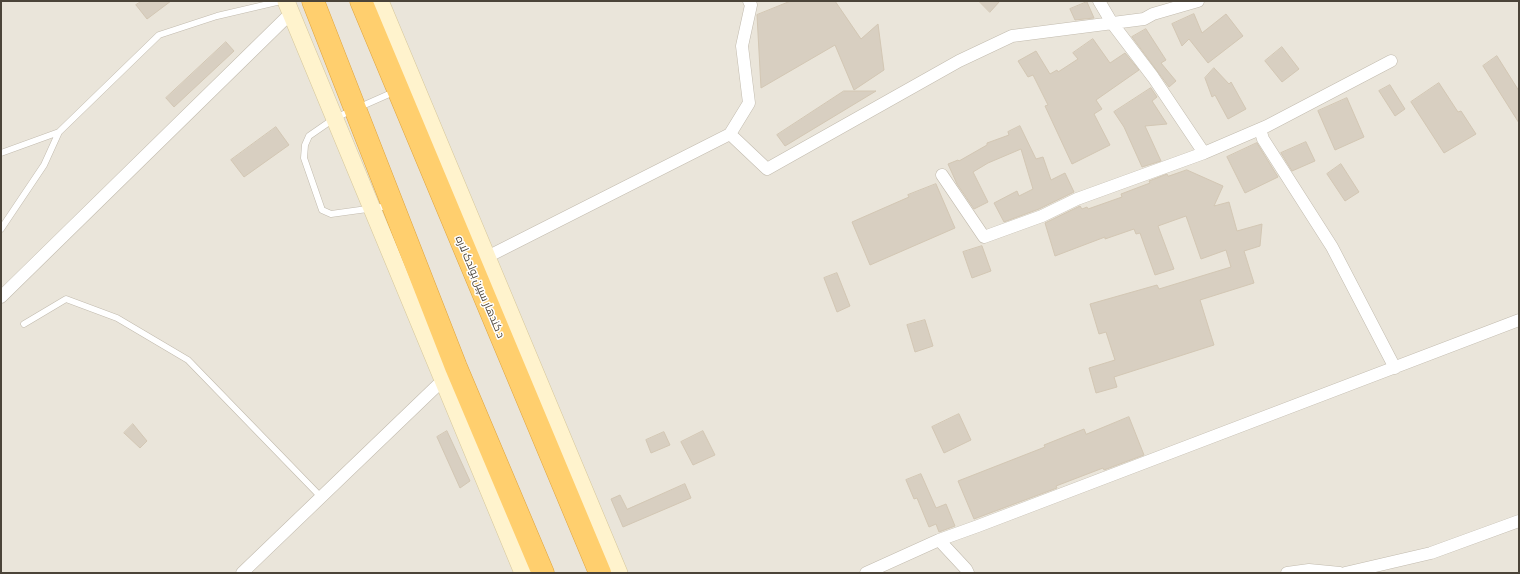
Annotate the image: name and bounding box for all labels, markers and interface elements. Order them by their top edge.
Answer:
street label: د کندهار سپین بولدک لاره [452,234,508,340]

